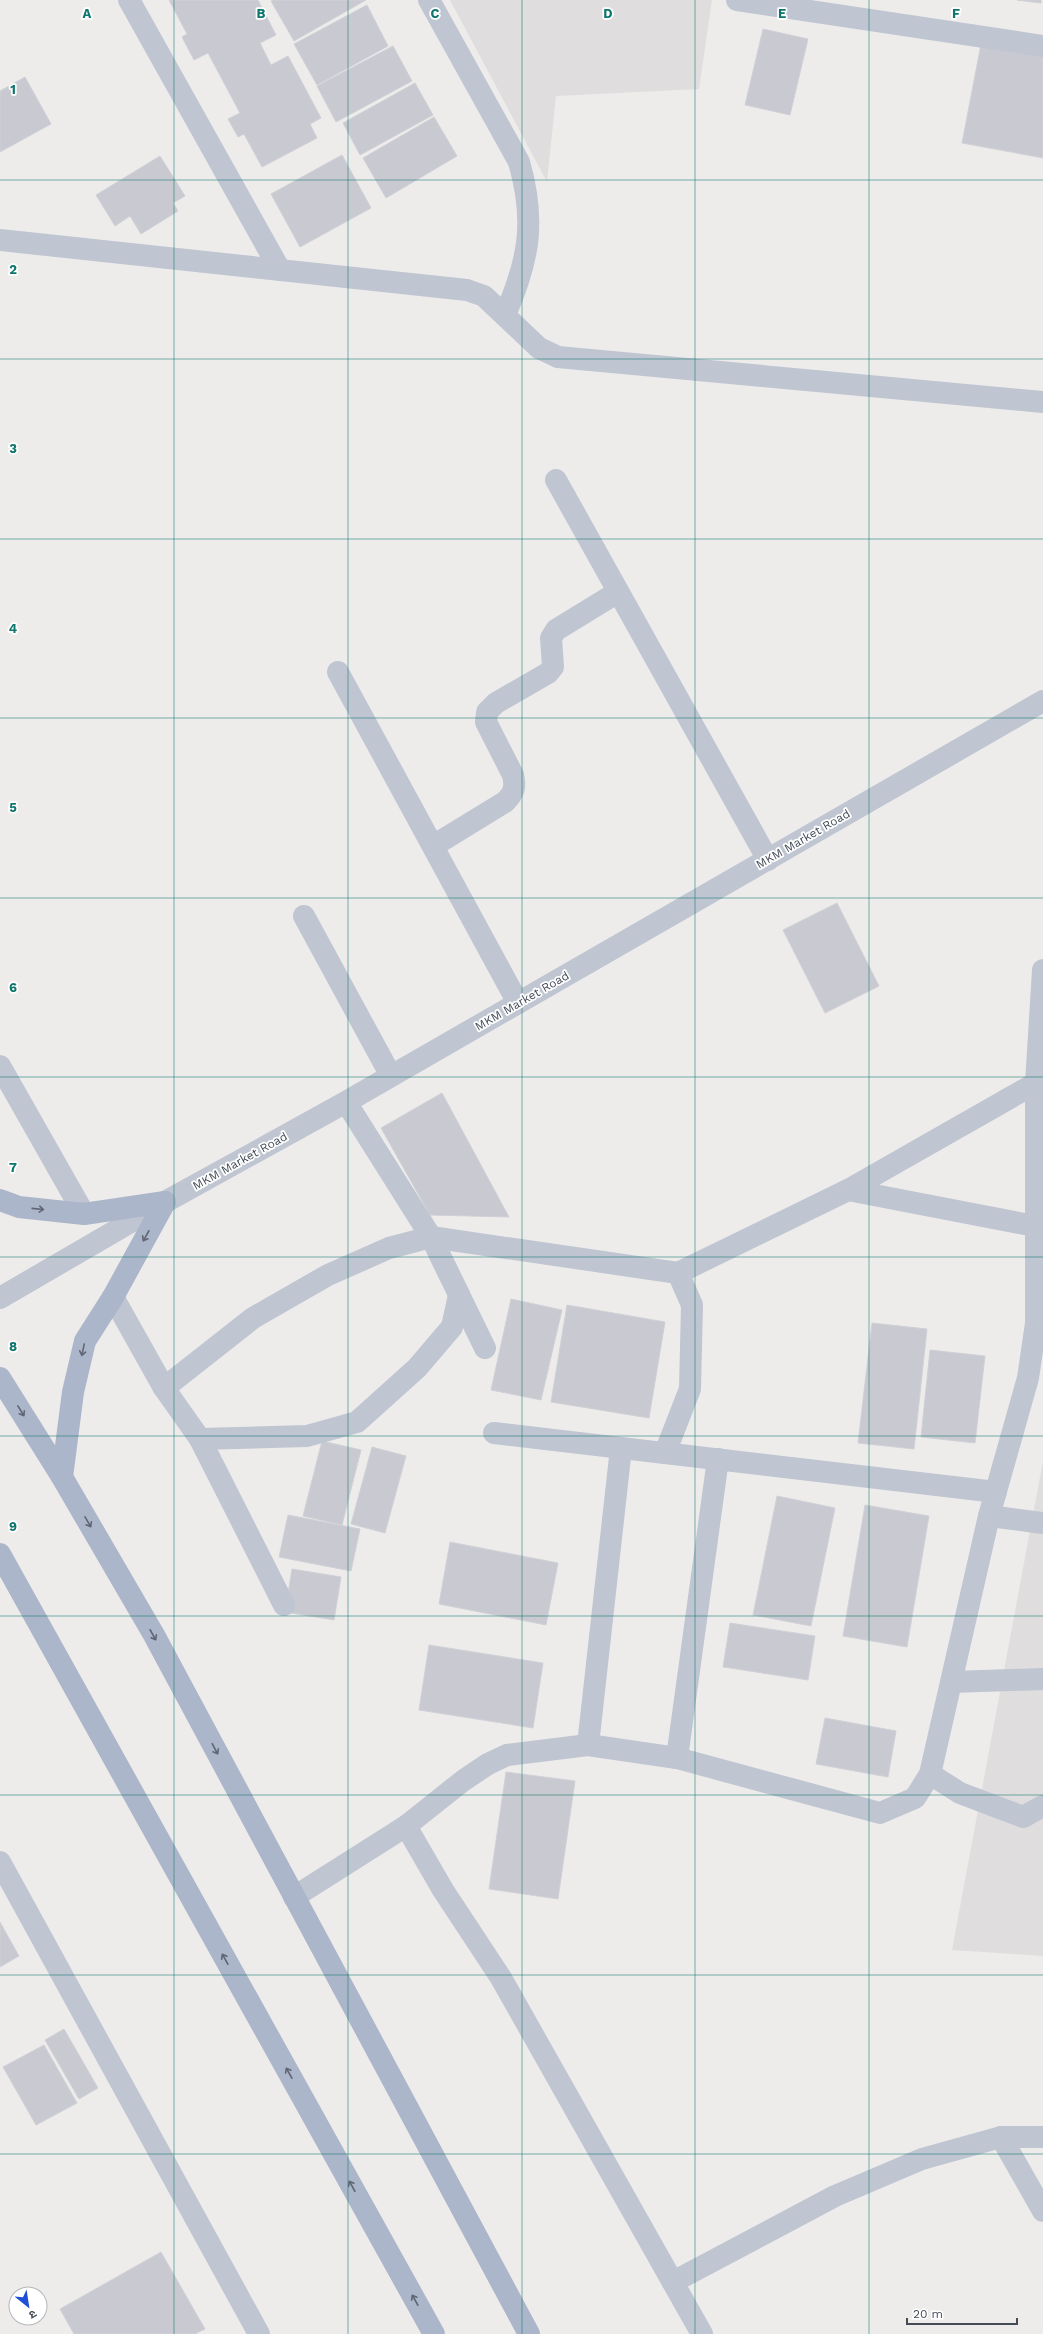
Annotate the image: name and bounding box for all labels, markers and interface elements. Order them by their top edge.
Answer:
text: A [83,6,92,21]
text: B [257,6,266,21]
text: C [431,6,440,21]
text: D [603,6,613,21]
text: E [778,6,786,21]
text: F [952,6,960,21]
text: 1 [10,82,16,97]
text: 2 [9,262,17,277]
text: 3 [9,441,17,456]
text: 4 [9,621,18,636]
text: 5 [9,800,17,815]
street label: MKM Market Road [754,806,852,872]
street label: MKM Market Road [473,968,571,1034]
text: 6 [9,980,17,995]
street label: MKM Market Road [190,1129,290,1193]
text: 7 [9,1160,17,1175]
one-way arrow [31,1205,44,1213]
one-way arrow [142,1230,149,1242]
text: 8 [9,1339,17,1354]
one-way arrow [78,1343,86,1356]
one-way arrow [17,1405,25,1417]
one-way arrow [85,1516,93,1528]
text: 9 [9,1519,17,1534]
one-way arrow [150,1629,158,1641]
one-way arrow [211,1743,219,1755]
one-way arrow [221,1953,229,1965]
one-way arrow [284,2067,292,2079]
one-way arrow [347,2180,355,2192]
north arrow [8,2286,48,2326]
one-way arrow [410,2294,418,2306]
scale bar [907,2300,1017,2326]
text: उ [26,2307,39,2322]
text: 20 m [913,2307,943,2321]

